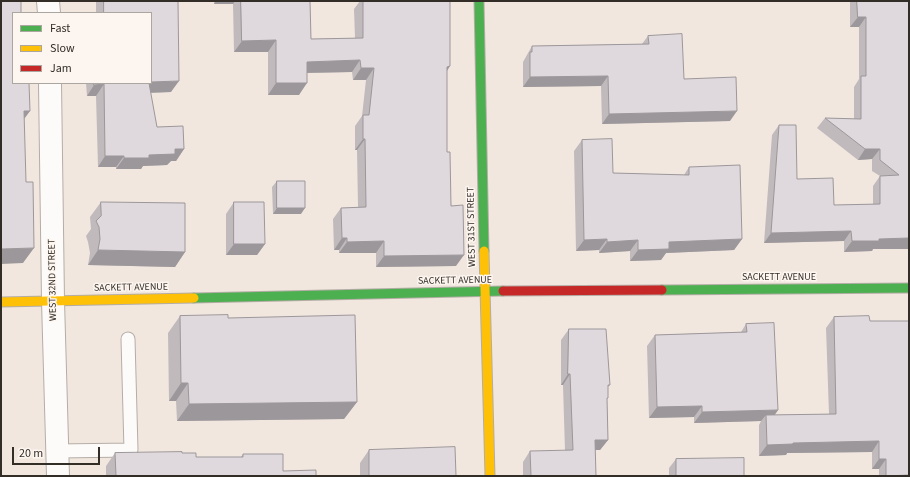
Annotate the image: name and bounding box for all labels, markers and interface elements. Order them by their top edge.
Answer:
legend [12,12,152,84]
text: Fast [50,20,70,37]
text: Slow [50,40,75,57]
text: Jam [50,60,72,77]
street label: WEST 31ST STREET [465,187,479,267]
street label: WEST 32ND STREET [46,239,60,321]
street label: SACKETT AVENUE [742,272,816,284]
street label: SACKETT AVENUE [418,274,492,288]
street label: SACKETT AVENUE [94,281,168,295]
scale bar [14,439,102,465]
text: 20 m [19,445,43,462]

